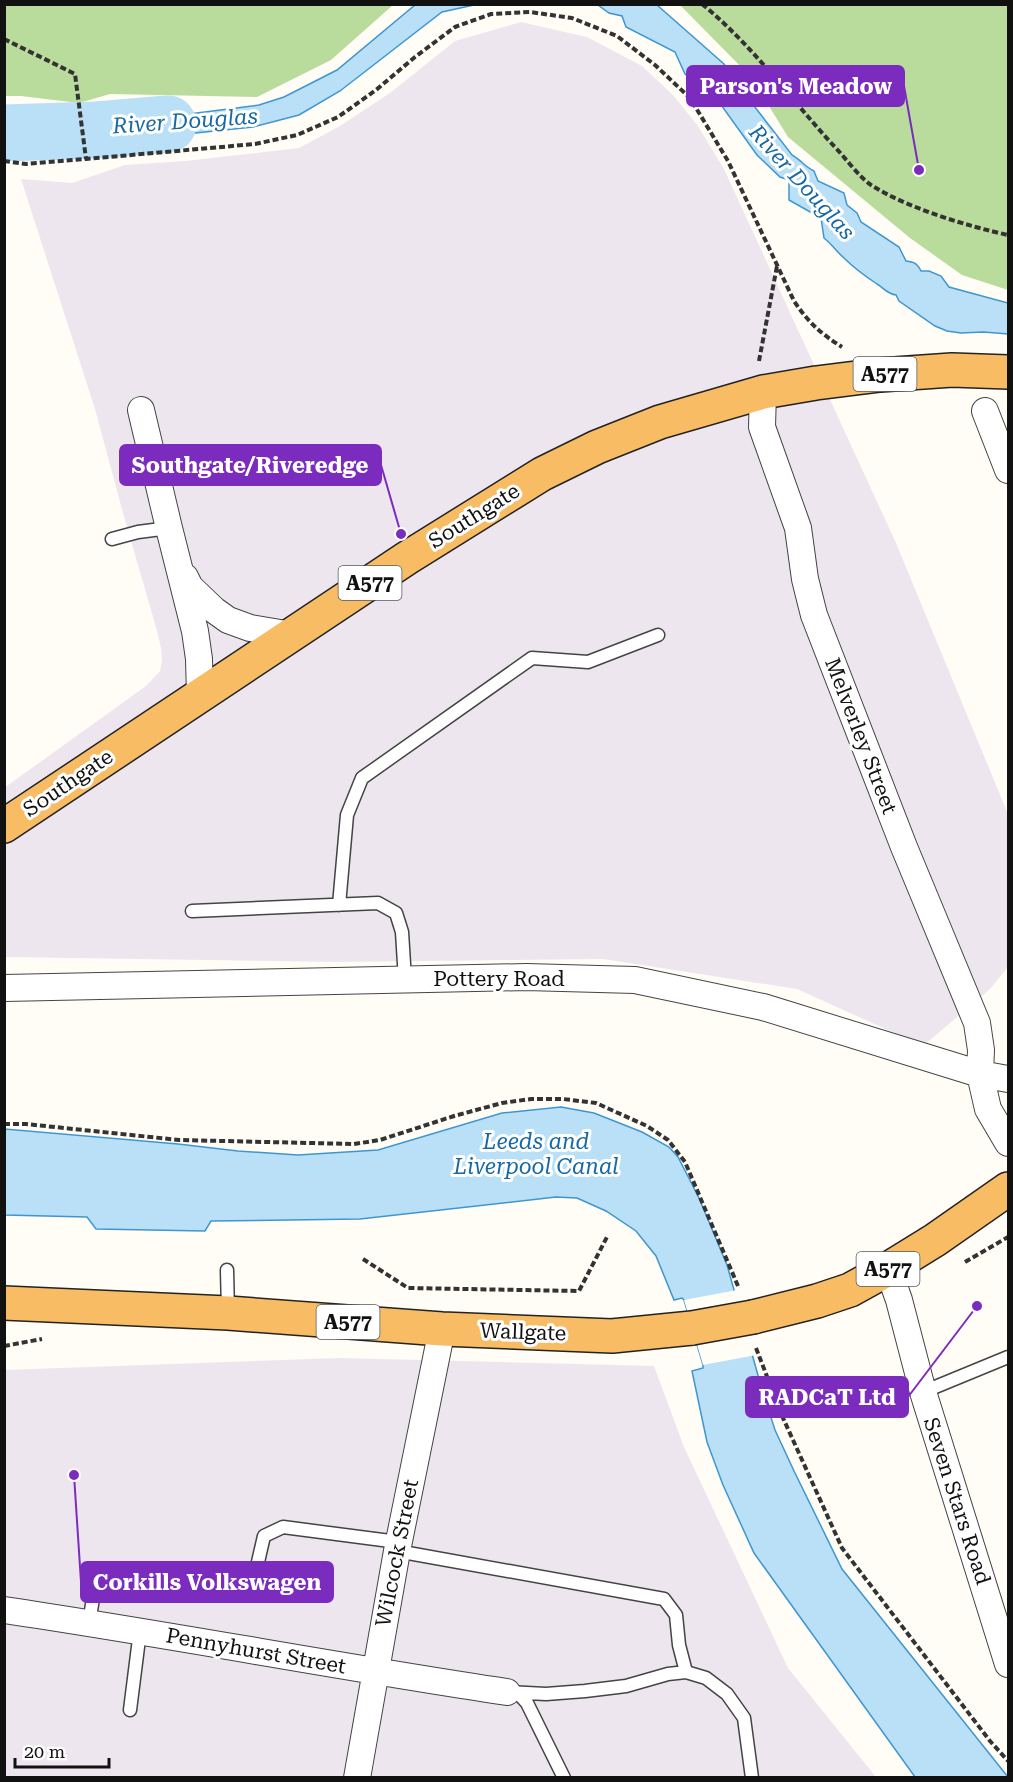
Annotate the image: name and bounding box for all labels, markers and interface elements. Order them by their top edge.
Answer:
callout: Parson's Meadow [687,66,904,106]
text: Parson's Meadow [700,74,892,99]
water label: River Douglas [111,103,258,139]
water label: River Douglas [743,119,860,244]
road number: A577 [854,357,916,391]
callout: Southgate/Riveredge [120,445,381,485]
text: Southgate/Riveredge [132,453,369,478]
street label: Southgate [424,479,524,553]
road number: A577 [338,566,401,600]
street label: Melverley Street [820,655,902,818]
street label: Southgate [19,744,117,822]
street label: Pottery Road [433,967,565,991]
water label: Leeds and Liverpool Canal [452,1129,619,1179]
road number: A577 [856,1252,920,1286]
road number: A577 [316,1305,380,1339]
street label: Wallgate [479,1318,567,1346]
callout: RADCaT Ltd [746,1377,908,1417]
text: RADCaT Ltd [758,1385,896,1410]
street label: Seven Stars Road [919,1414,996,1588]
street label: Wilcock Street [371,1477,423,1629]
callout: Corkills Volkswagen [81,1562,333,1602]
text: Corkills Volkswagen [93,1570,321,1595]
street label: Pennyhurst Street [164,1623,348,1679]
scale bar [15,1731,110,1769]
text: 20 m [24,1741,65,1762]

